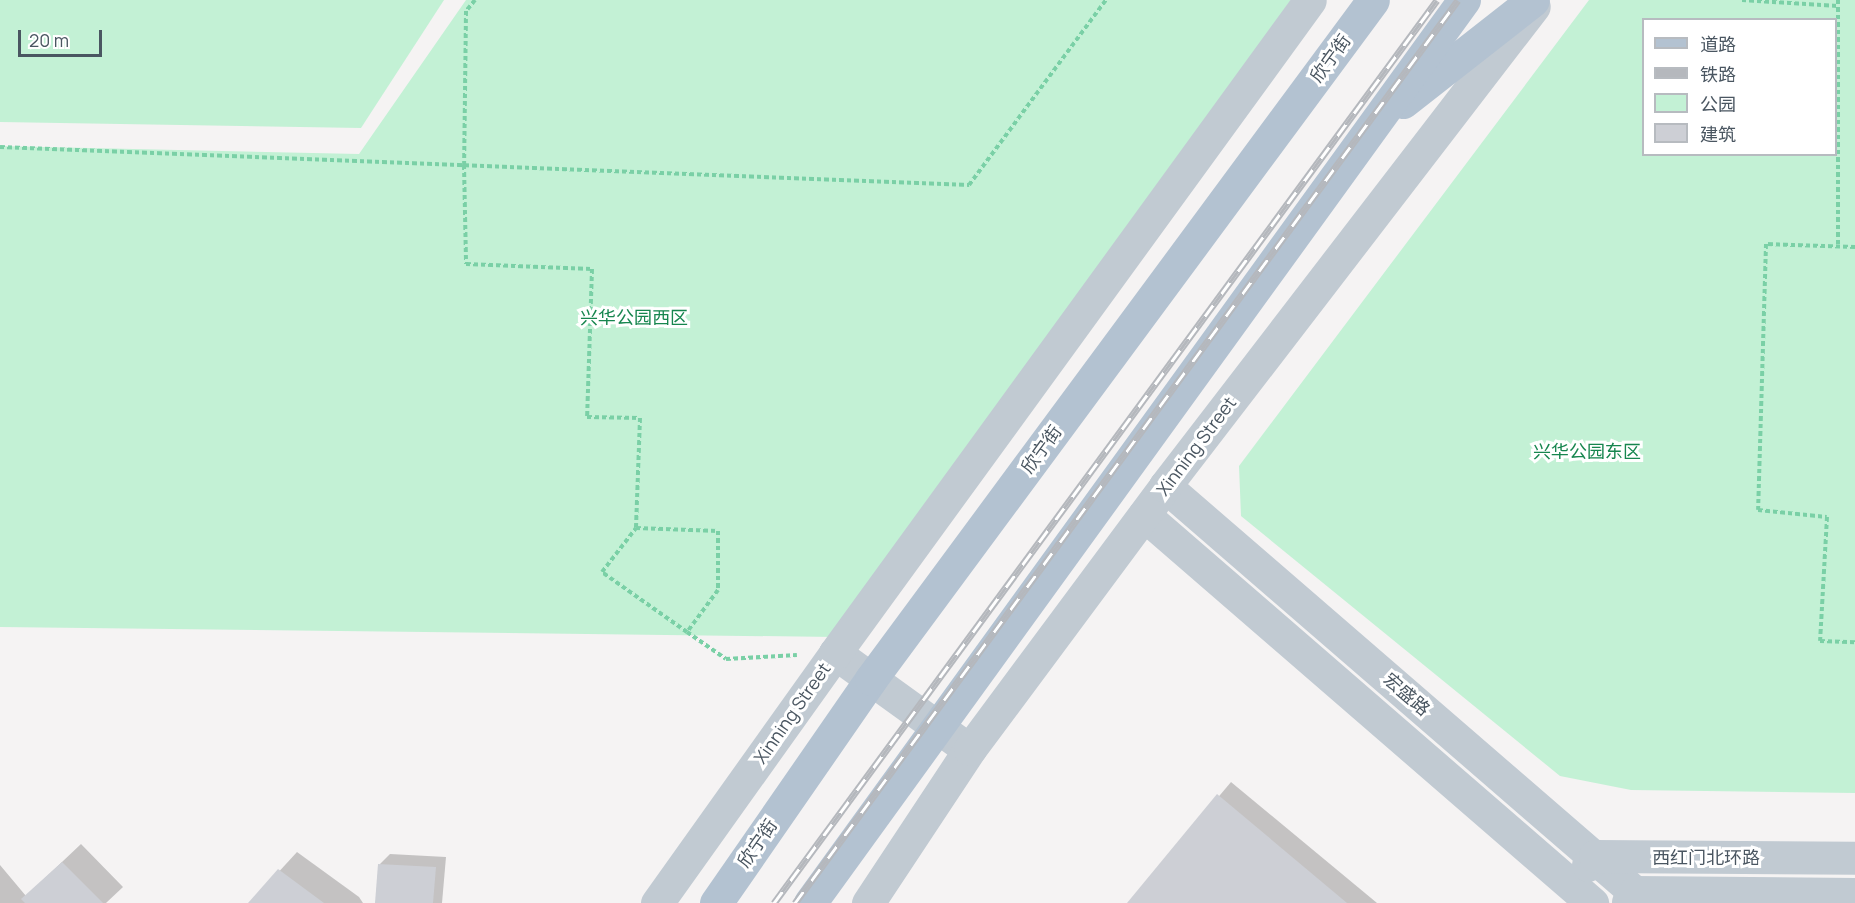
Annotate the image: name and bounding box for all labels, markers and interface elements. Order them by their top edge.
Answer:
scale bar [21,18,105,56]
legend [1642,18,1837,156]
text: 20 m [29,28,69,52]
street label: 欣宁街 [1305,30,1355,86]
text: 道路 [1700,32,1736,56]
text: 铁路 [1700,62,1736,86]
text: 公园 [1700,92,1736,116]
text: 建筑 [1700,122,1736,146]
park label: 兴华公园西区 [580,306,688,328]
street label: Xinning Street [1152,392,1240,500]
street label: 欣宁街 [1016,421,1066,477]
park label: 兴华公园东区 [1533,440,1641,462]
street label: Xinning Street [749,658,835,768]
street label: 宏盛路 [1380,668,1434,720]
street label: 欣宁街 [733,815,781,871]
street label: 西红门北环路 [1652,846,1760,868]

